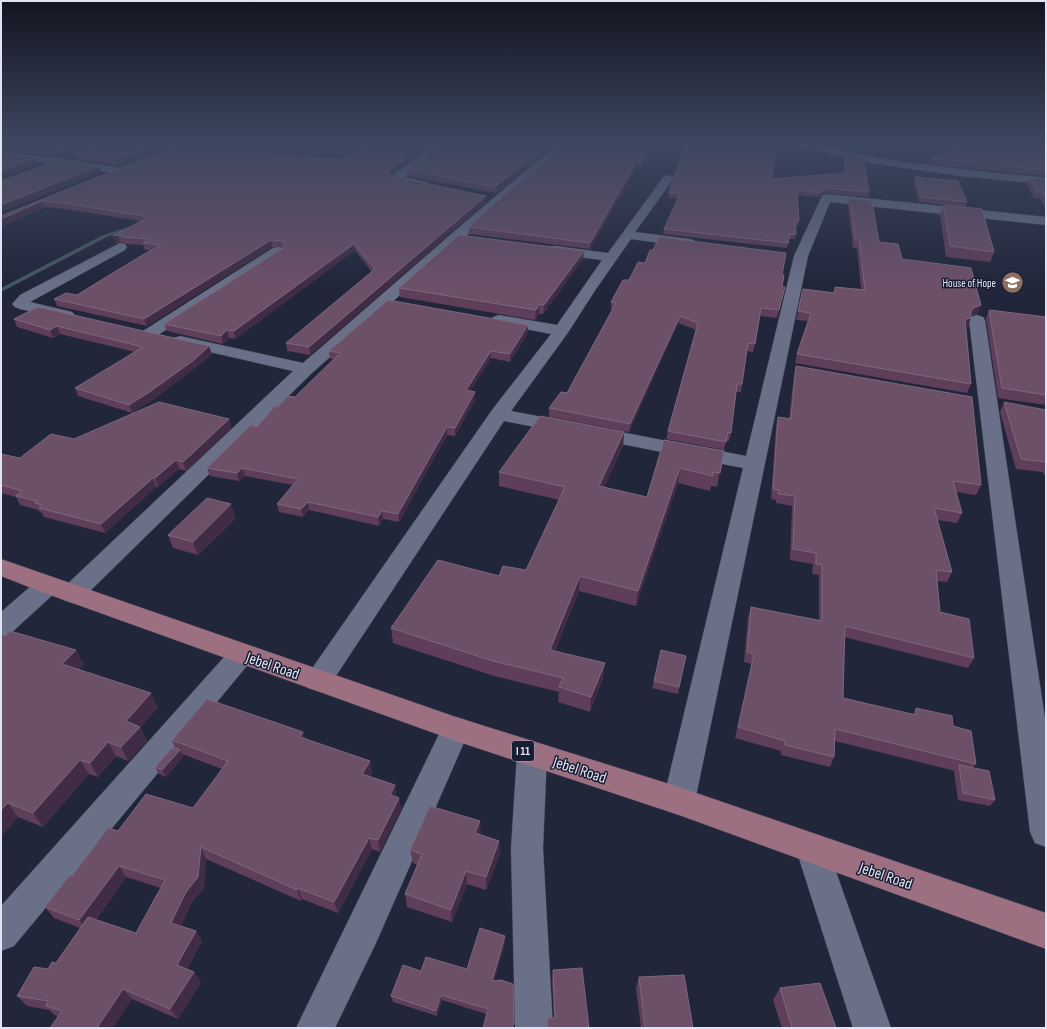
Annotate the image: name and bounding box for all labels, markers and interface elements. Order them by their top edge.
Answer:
school or university icon: House of Hope [999,270,1025,296]
place label: House of Hope [943,277,996,290]
street label: Jebel Road [242,648,302,684]
road number: I 11 [512,741,534,761]
street label: Jebel Road [550,753,609,788]
street label: Jebel Road [855,858,915,894]

